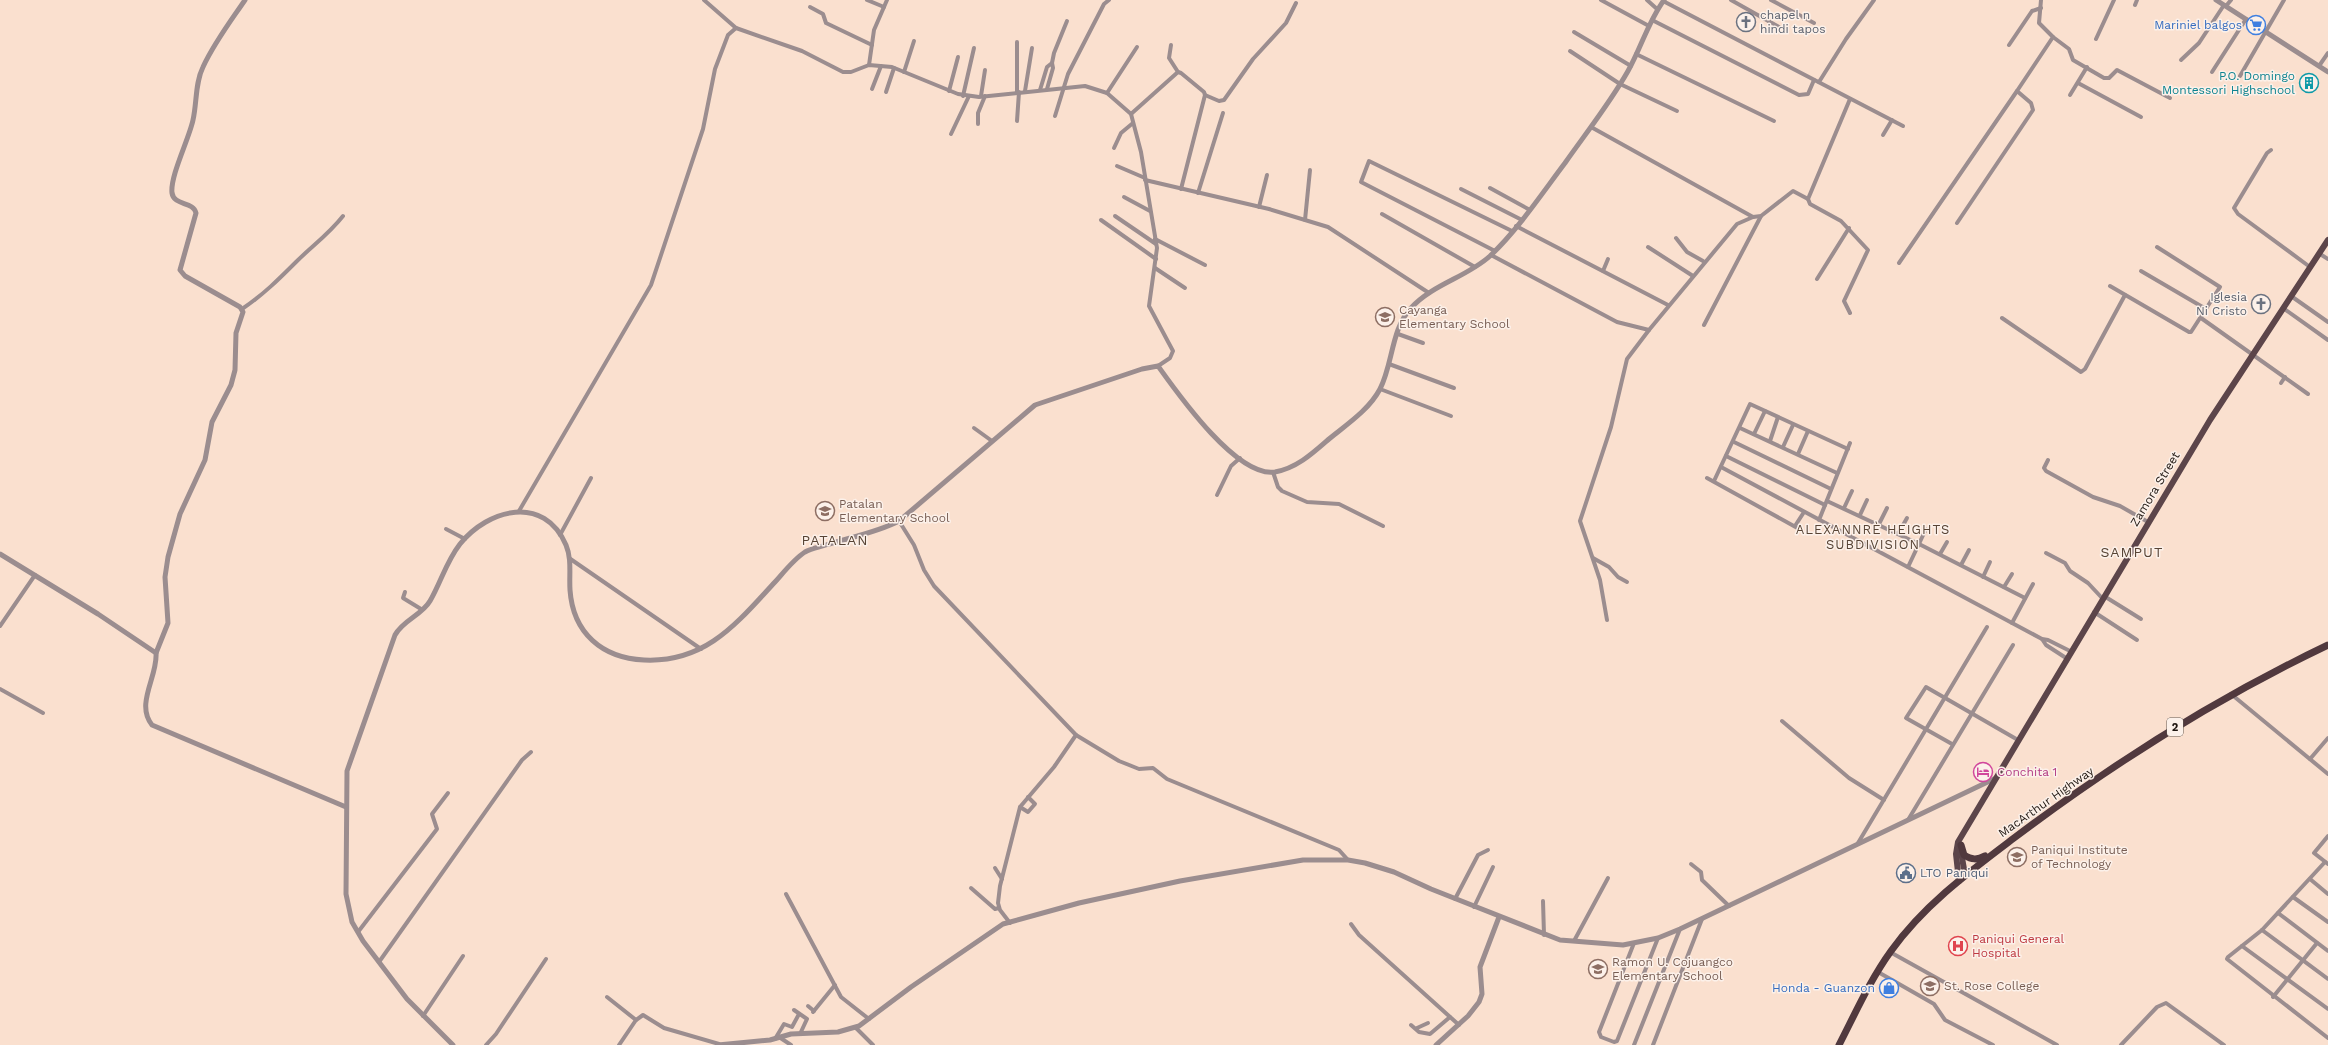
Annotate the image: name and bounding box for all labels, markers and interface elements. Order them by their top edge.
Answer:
place label: chapel n hindi tapos [1760,8,1826,36]
church icon: chapel n hindi tapos [1735,11,1757,33]
supermarket icon: Mariniel balgos [2245,14,2267,36]
place label: Mariniel balgos [2154,18,2242,32]
place label: P.O. Domingo Montessori Highschool [2162,69,2295,97]
building icon: P.O. Domingo Montessori Highschool [2298,72,2320,94]
place label: Iglesia Ni Cristo [2196,290,2247,318]
church icon: Iglesia Ni Cristo [2250,293,2272,315]
place label: Cayanga Elementary School [1399,303,1510,331]
school or university icon: Cayanga Elementary School [1374,306,1396,328]
street label: Zamora Street [2127,449,2183,529]
place label: Patalan Elementary School [839,497,950,525]
school or university icon: Patalan Elementary School [814,500,836,522]
district label: ALEXANNRÈ HEIGHTS SUBDIVISION [1796,521,1950,552]
district label: PATALAN [801,532,869,548]
district label: SAMPUT [2101,544,2163,560]
road number: 2 [2167,718,2183,736]
hotel icon: Conchita 1 [1972,761,1994,783]
street label: MacArthur Highway [1996,763,2097,840]
place label: Conchita 1 [1997,765,2057,779]
place label: Paniqui Institute of Technology [2031,843,2128,871]
school or university icon: Paniqui Institute of Technology [2006,846,2028,868]
public building icon: LTO Paniqui [1895,862,1917,884]
place label: LTO Paniqui [1920,866,1989,880]
place label: Paniqui General Hospital [1972,932,2064,960]
hospital icon: Paniqui General Hospital [1947,935,1969,957]
place label: Ramon U. Cojuangco Elementary School [1612,955,1733,983]
school or university icon: Ramon U. Cojuangco Elementary School [1587,958,1609,980]
school or university icon: St. Rose College [1919,975,1941,997]
shop icon: Honda - Guanzon [1878,977,1900,999]
place label: St. Rose College [1944,979,2039,993]
place label: Honda - Guanzon [1772,981,1875,995]

